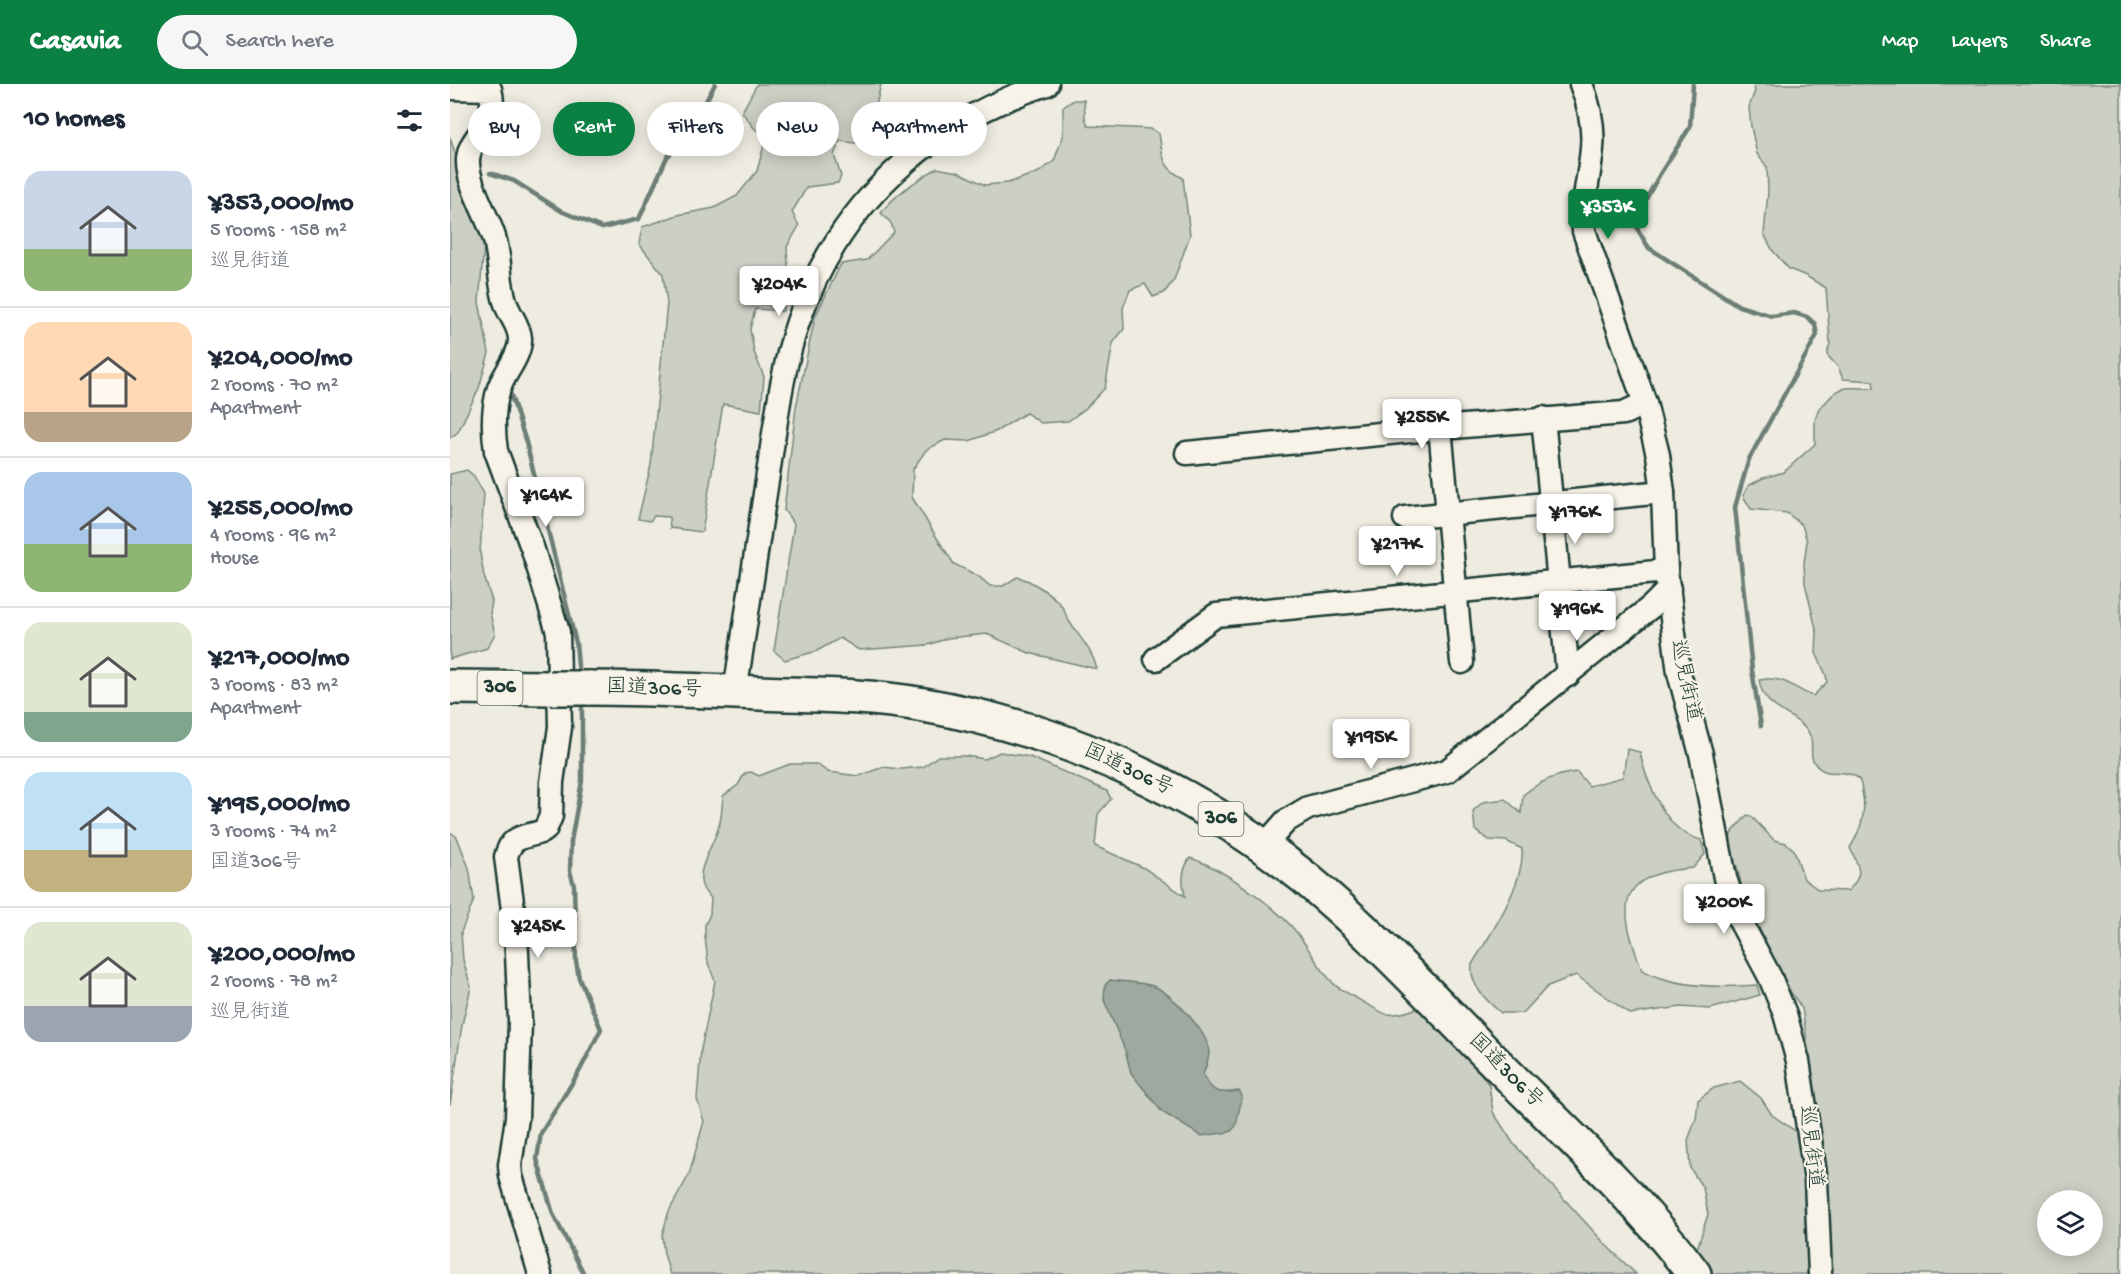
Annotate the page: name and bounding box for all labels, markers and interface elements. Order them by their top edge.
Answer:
search box [157,15,577,69]
text: Casavia [30,26,121,59]
icon: search [178,26,211,59]
text: Search here [226,29,334,55]
text: Map [1882,30,1918,55]
text: Layers [1951,30,2007,55]
text: Share [2040,30,2091,55]
chip: Buy [468,102,541,156]
chip: Rent [553,102,635,156]
chip: Filters [647,102,744,156]
chip: New [756,102,839,156]
chip: Apartment [851,102,987,156]
icon: filters [393,104,426,137]
text: 10 homes [24,105,124,136]
text: ¥353,000/mo [210,189,353,220]
pin: ¥353K [1566,189,1650,240]
icon: home [72,195,144,267]
text: ¥353K [1582,197,1634,220]
text: 5 rooms · 158 m² [210,220,347,243]
text: 巡見街道 [210,251,290,274]
pin: ¥204K [737,266,821,317]
text: ¥204K [754,274,804,297]
text: ¥204,000/mo [210,344,353,375]
icon: home [72,346,144,418]
text: 2 rooms · 70 m² [210,375,338,398]
text: Apartment [210,398,300,421]
pin: ¥255K [1380,399,1464,450]
text: ¥255K [1396,407,1448,430]
pin: ¥164K [504,477,588,528]
text: ¥164K [522,485,570,508]
text: ¥255,000/mo [210,494,353,525]
pin: ¥176K [1533,494,1617,545]
icon: home [72,496,144,568]
text: ¥176K [1551,502,1599,525]
text: 4 rooms · 96 m² [210,525,336,548]
pin: ¥217K [1355,526,1439,577]
text: ¥217K [1373,534,1421,557]
text: House [210,548,259,571]
pin: ¥196K [1535,591,1619,642]
text: ¥196K [1553,599,1601,622]
street label: 巡見街道 [1663,637,1706,725]
text: ¥217,000/mo [210,644,349,675]
icon: home [72,646,144,718]
road number: 306 [478,671,522,705]
text: 3 rooms · 83 m² [210,675,338,698]
street label: 国道306号 [605,675,703,704]
text: Apartment [210,698,300,721]
pin: ¥195K [1329,719,1413,770]
text: ¥195K [1347,727,1395,750]
street label: 国道306号 [1079,738,1177,803]
text: ¥195,000/mo [210,790,350,821]
icon: home [72,796,144,868]
road number: 306 [1198,802,1244,836]
text: 3 rooms · 74 m² [210,821,337,844]
text: 国道306号 [210,852,302,875]
pin: ¥200K [1682,884,1766,935]
text: ¥200K [1698,892,1750,915]
pin: ¥245K [496,908,580,959]
text: ¥245K [513,916,563,939]
text: ¥200,000/mo [210,940,355,971]
icon: home [72,946,144,1018]
text: 2 rooms · 78 m² [210,971,338,994]
text: 巡見街道 [210,1002,290,1025]
street label: 国道306号 [1462,1028,1549,1115]
street label: 巡見街道 [1791,1104,1828,1190]
map controls [2037,1190,2103,1256]
button: layers [2037,1190,2103,1256]

